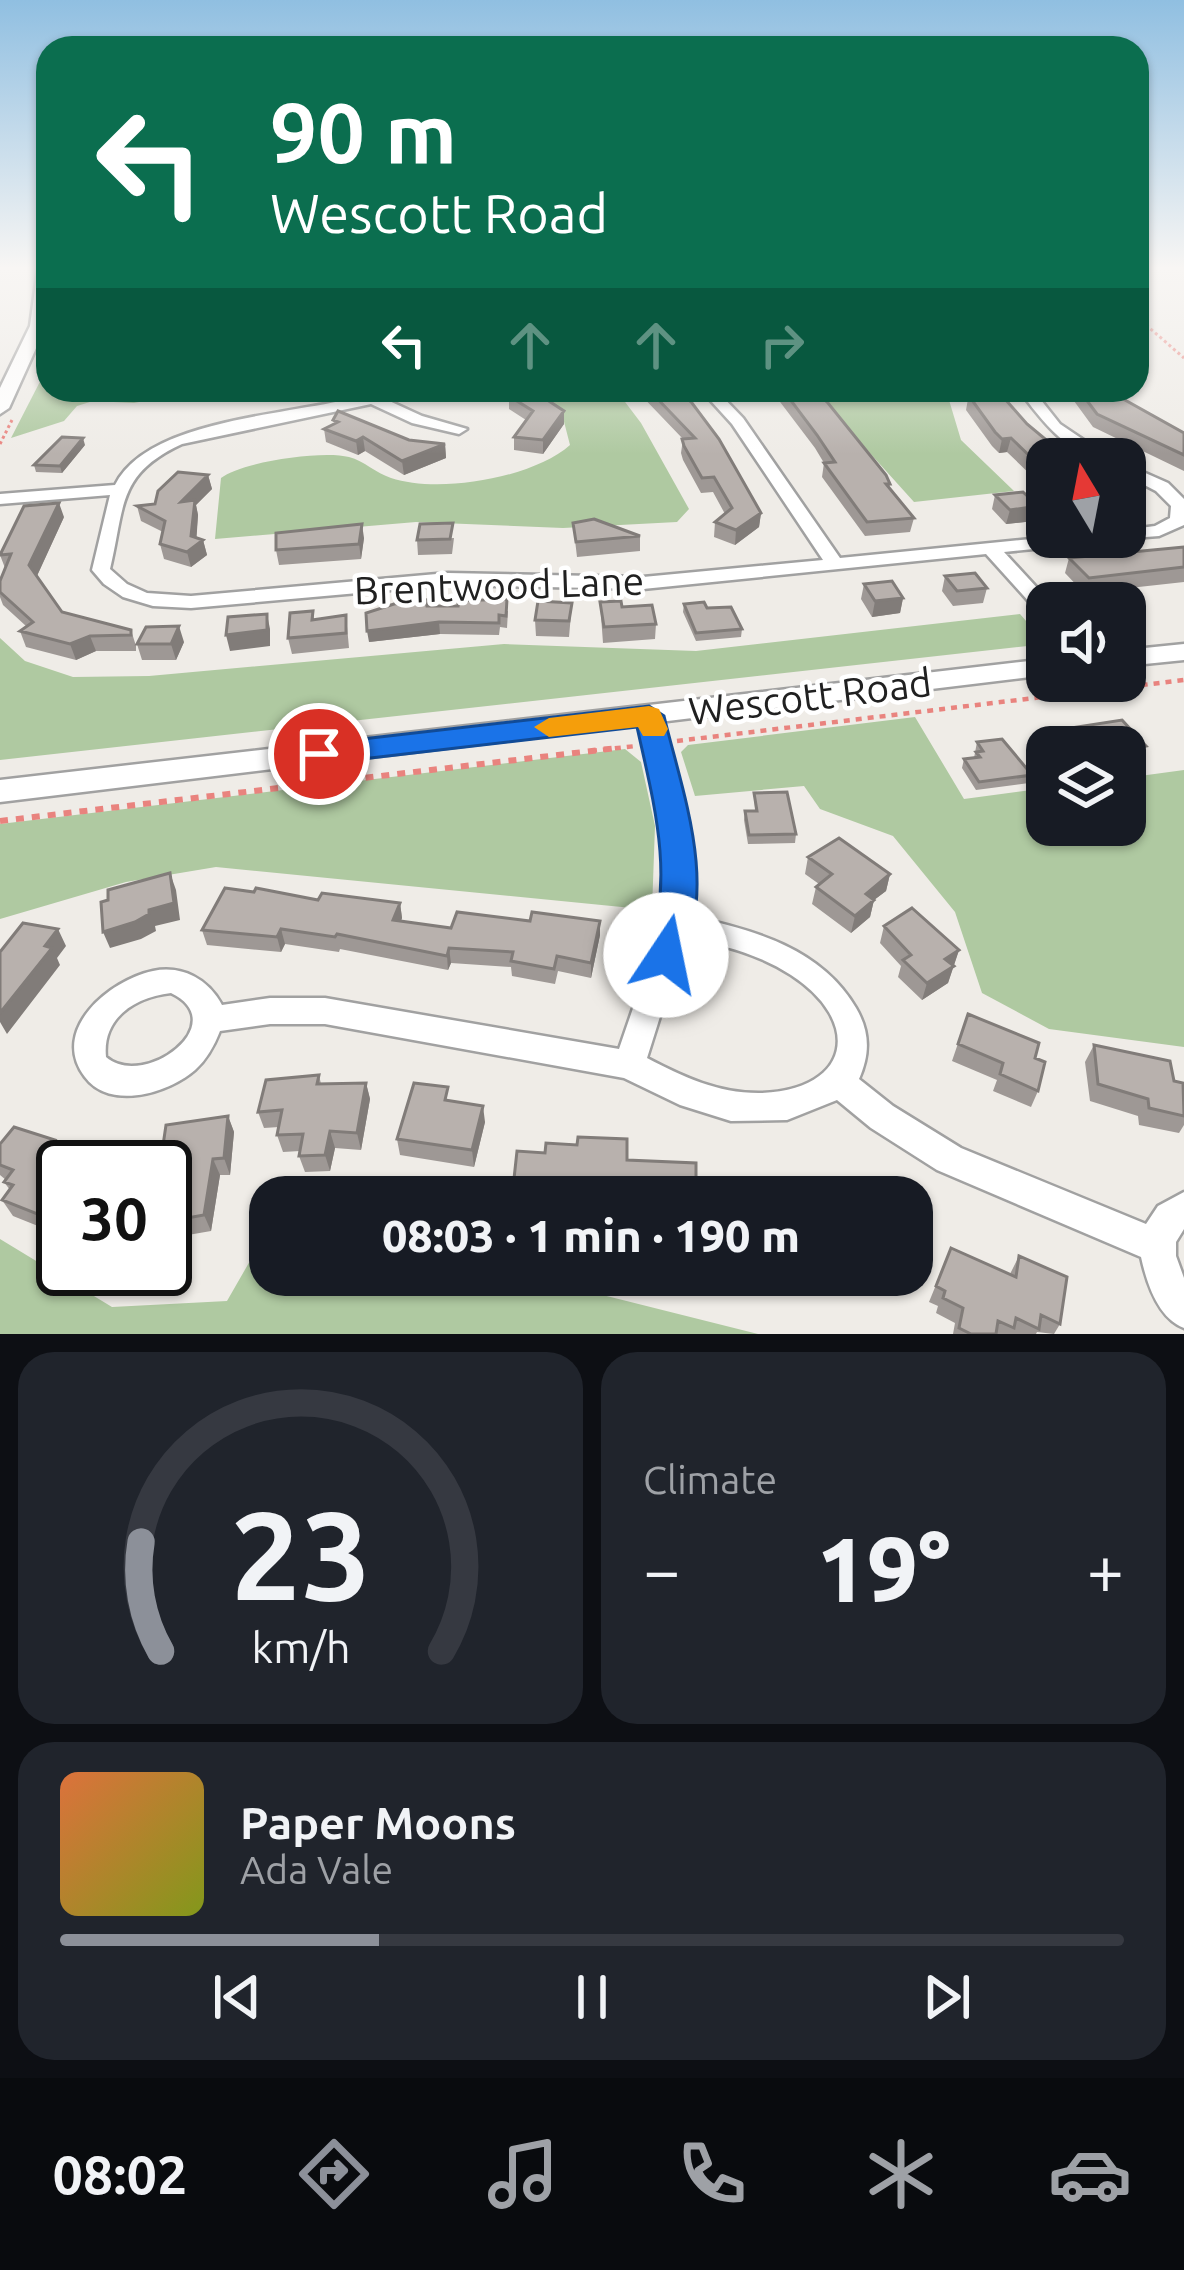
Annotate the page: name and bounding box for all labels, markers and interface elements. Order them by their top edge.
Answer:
icon: left [72,84,228,240]
text: 90 m [270,85,457,179]
text: Wescott Road [270,183,608,243]
icon: left [371,312,437,378]
icon: ahead [497,312,563,378]
icon: ahead [623,312,689,378]
icon: right [749,312,815,378]
north arrow [1026,438,1146,558]
map controls [1026,438,1146,846]
street label: Brentwood Lane [353,558,645,612]
button: sound [1026,582,1146,702]
street label: Wescott Road [686,660,934,732]
pin [268,703,370,805]
icon: arrive [286,721,352,787]
button: layers [1026,726,1146,846]
position arrow [603,892,729,1018]
speed limit sign: 30 [36,1140,192,1296]
text: 08:03 · 1 min · 190 m [382,1210,800,1261]
text: Climate [643,1458,777,1501]
text: 23 [230,1484,371,1624]
text: 19° [816,1518,951,1619]
text: − [643,1532,680,1606]
text: + [1087,1532,1124,1606]
text: km/h [251,1623,350,1671]
text: Paper Moons [240,1797,516,1848]
text: Ada Vale [240,1848,393,1891]
icon: previous [204,1964,270,2030]
icon: pause [559,1964,625,2030]
icon: next [914,1964,980,2030]
icon: directions [292,2132,376,2216]
icon: music [481,2132,565,2216]
icon: phone [670,2132,754,2216]
icon: climate [859,2132,943,2216]
icon: car [1048,2132,1132,2216]
text: 08:02 [52,2144,188,2204]

